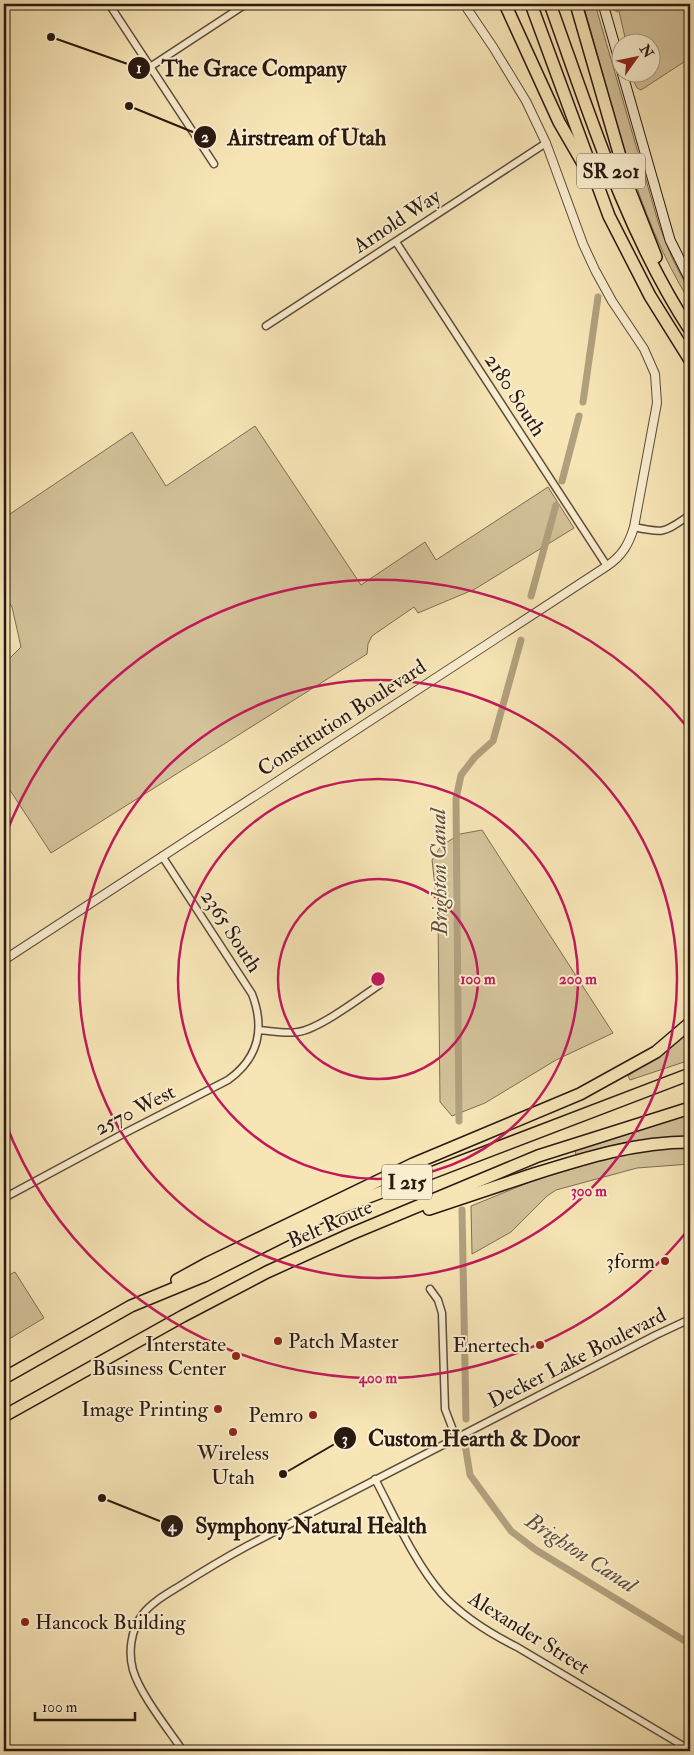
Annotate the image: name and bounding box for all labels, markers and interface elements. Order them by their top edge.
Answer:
north arrow [612,32,662,82]
text: N [635,40,657,61]
callout: The Grace Company [126,50,356,87]
text: The Grace Company [161,55,348,84]
text: 1 [136,59,142,78]
callout: Airstream of Utah [193,119,397,156]
text: Airstream of Utah [227,124,387,152]
text: 2 [201,128,209,147]
road number: SR 201 [577,154,645,188]
street label: Arnold Way [347,182,447,260]
street label: 2180 South [478,348,552,442]
street label: Constitution Boulevard [253,653,432,783]
water label: Brighton Canal [424,807,454,937]
street label: 2365 South [194,885,268,977]
centre of rings [369,970,387,988]
text: 100 m [460,970,496,989]
text: 200 m [559,970,597,989]
street label: 2570 West [90,1078,180,1142]
road number: I 215 [382,1164,432,1200]
text: 300 m [571,1182,607,1201]
street label: Belt Route [283,1193,377,1255]
place label: 3form [606,1248,655,1275]
marker: 3form [659,1255,671,1267]
street label: Decker Lake Boulevard [483,1301,671,1415]
place label: Patch Master [288,1328,399,1355]
place label: Interstate Business Center [92,1331,226,1382]
place label: Enertech [452,1332,530,1359]
marker: Patch Master [272,1335,284,1347]
marker: Enertech [534,1339,546,1351]
marker: Interstate Business Center [230,1350,242,1362]
text: 400 m [358,1369,397,1388]
place label: Image Printing [81,1396,209,1423]
place label: Pemro [248,1402,303,1429]
marker: Image Printing [212,1403,224,1415]
marker: Pemro [307,1409,319,1421]
callout: Custom Hearth & Door [333,1420,590,1457]
text: Custom Hearth & Door [368,1425,581,1453]
marker: Wireless Utah [227,1426,239,1438]
text: 3 [342,1430,348,1449]
place label: Wireless Utah [196,1440,269,1491]
water label: Brighton Canal [519,1506,643,1600]
callout: Symphony Natural Health [160,1507,436,1544]
text: Symphony Natural Health [195,1512,427,1541]
text: 4 [167,1517,177,1536]
street label: Alexander Street [462,1584,595,1681]
place label: Hancock Building [35,1609,186,1636]
marker: Hancock Building [19,1616,31,1628]
scale bar [35,1690,135,1722]
text: 100 m [42,1698,78,1717]

